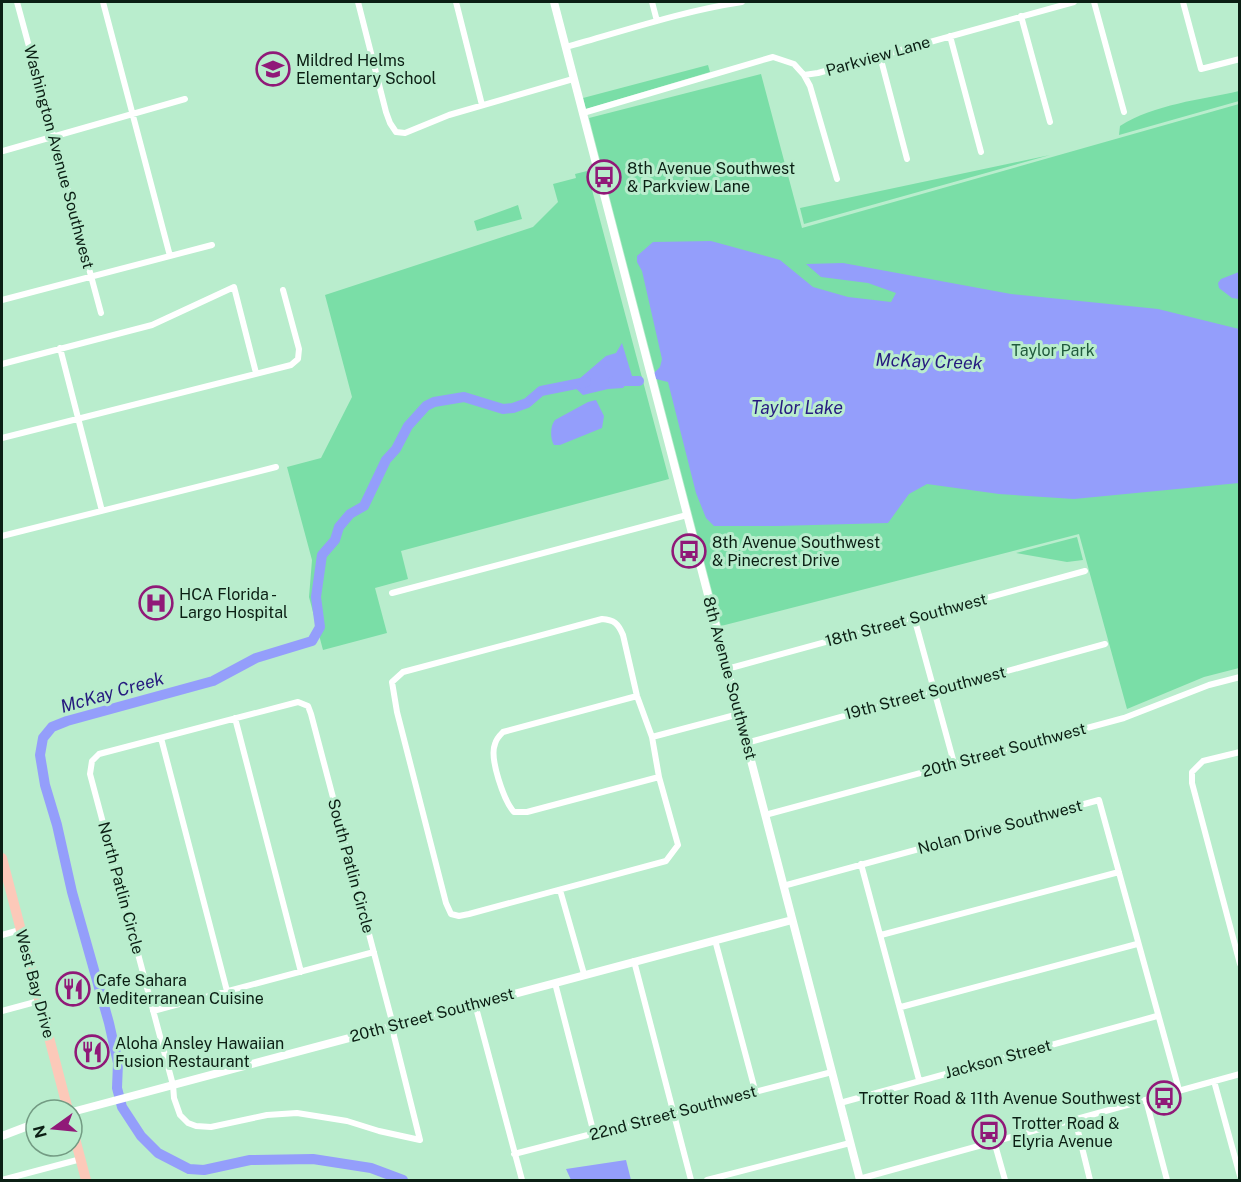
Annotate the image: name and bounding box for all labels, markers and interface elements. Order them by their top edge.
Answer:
street label: Parkview Lane [824,32,932,80]
street label: Washington Avenue Southwest [20,43,98,271]
school or university icon: Mildred Helms Elementary School [255,51,291,87]
place label: Mildred Helms Elementary School [296,51,437,88]
bus stop icon: 8th Avenue Southwest & Parkview Lane [586,159,622,195]
place label: 8th Avenue Southwest & Parkview Lane [627,159,795,196]
park label: Taylor Park [1011,341,1095,360]
water label: McKay Creek [875,349,983,373]
water label: Taylor Lake [751,397,843,418]
bus stop icon: 8th Avenue Southwest & Pinecrest Drive [671,533,707,569]
place label: 8th Avenue Southwest & Pinecrest Drive [712,533,880,570]
hospital icon: HCA Florida - Largo Hospital [138,585,174,621]
place label: HCA Florida - Largo Hospital [179,585,288,622]
street label: 18th Street Southwest [823,589,989,651]
street label: 8th Avenue Southwest [699,594,761,762]
street label: 19th Street Southwest [842,662,1008,724]
water label: McKay Creek [58,667,167,717]
street label: 20th Street Southwest [920,719,1088,781]
street label: Nolan Drive Southwest [916,796,1084,858]
street label: South Patlin Circle [324,797,378,935]
street label: North Patlin Circle [94,820,148,956]
street label: West Bay Drive [11,928,59,1040]
restaurant icon: Cafe Sahara Mediterranean Cuisine [55,971,91,1007]
place label: Cafe Sahara Mediterranean Cuisine [96,971,264,1008]
street label: 20th Street Southwest [348,984,516,1046]
restaurant icon: Aloha Ansley Hawaiian Fusion Restaurant [74,1034,110,1070]
place label: Aloha Ansley Hawaiian Fusion Restaurant [115,1034,284,1071]
street label: Jackson Street [943,1036,1053,1082]
bus stop icon: Trotter Road & 11th Avenue Southwest [1146,1080,1182,1116]
street label: 22nd Street Southwest [587,1082,759,1144]
place label: Trotter Road & 11th Avenue Southwest [859,1089,1141,1108]
north arrow [24,1098,84,1158]
bus stop icon: Trotter Road & Elyria Avenue [971,1114,1007,1150]
place label: Trotter Road & Elyria Avenue [1012,1114,1120,1151]
text: N [29,1123,51,1140]

